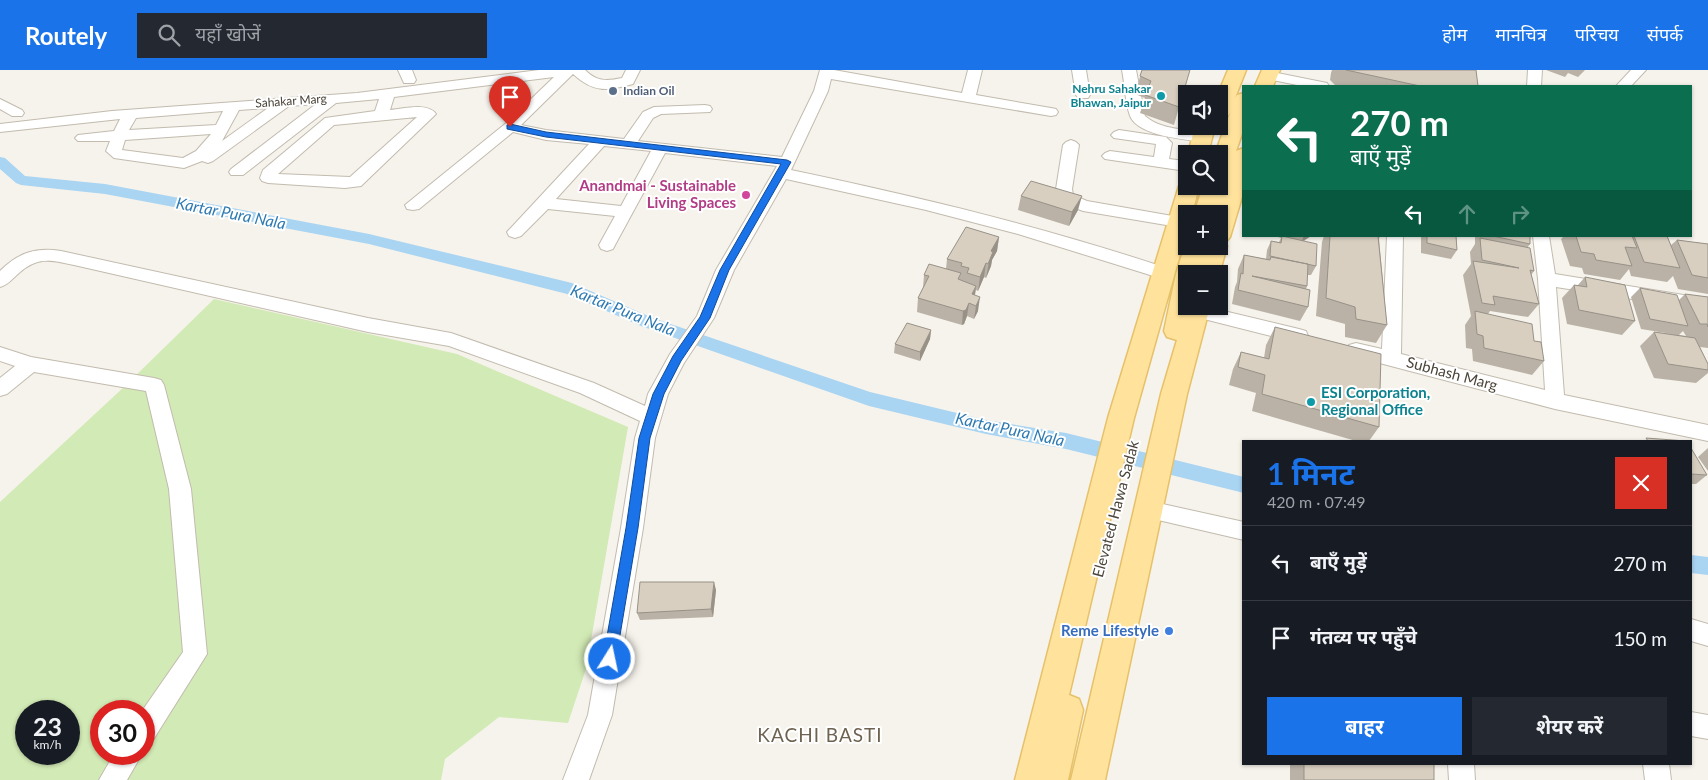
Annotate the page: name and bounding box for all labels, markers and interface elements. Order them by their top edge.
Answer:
search box [137,13,487,58]
text: Routely [25,21,107,50]
icon: search [155,21,183,49]
text: यहाँ खोजें [195,22,261,45]
text: होम [1442,23,1467,45]
text: मानचित्र [1495,23,1547,45]
text: परिचय [1575,23,1619,45]
text: संपर्क [1647,23,1683,45]
pin [489,76,531,127]
place label: Nehru Sahakar Bhawan, Jaipur [1070,81,1152,110]
icon: arrive [496,83,524,111]
place label: Indian Oil [623,83,675,98]
marker: Indian Oil [607,85,619,97]
map controls [1178,85,1228,315]
button: sound [1178,85,1228,135]
marker: Nehru Sahakar Bhawan, Jaipur [1155,90,1167,102]
street label: Sahakar Marg [255,91,327,110]
text: 270 m [1350,101,1449,143]
icon: left [1267,105,1332,170]
text: बाएँ मुड़ें [1350,143,1411,170]
button: search [1178,145,1228,195]
place label: Anandmai - Sustainable Living Spaces [578,176,736,211]
marker: Anandmai - Sustainable Living Spaces [740,189,752,201]
water label: Kartar Pura Nala [175,193,287,232]
icon: left [1400,200,1428,228]
icon: ahead [1453,200,1481,228]
icon: right [1506,200,1534,228]
button: + [1178,205,1228,255]
button: − [1178,265,1228,315]
water label: Kartar Pura Nala [568,280,678,339]
street label: Subhash Marg [1405,352,1500,394]
place label: ESI Corporation, Regional Office [1321,383,1430,418]
marker: ESI Corporation, Regional Office [1305,396,1317,408]
water label: Kartar Pura Nala [954,408,1066,449]
street label: Elevated Hawa Sadak [1088,438,1142,579]
text: 1 मिनट [1267,455,1355,491]
button: close [1615,457,1667,509]
text: 420 m · 07:49 [1267,492,1366,511]
icon: left [1267,549,1295,577]
text: बाएँ मुड़ें [1310,550,1367,573]
text: 270 m [1613,552,1667,575]
place label: Reme Lifestyle [1061,621,1159,639]
icon: arrive [1267,624,1295,652]
marker: Reme Lifestyle [1163,625,1175,637]
text: गंतव्य पर पहुँचे [1310,625,1417,648]
text: 150 m [1613,627,1667,650]
position arrow [583,632,635,684]
button: बाहर [1267,697,1462,755]
button: शेयर करें [1472,697,1667,755]
speed limit sign: 30 [90,700,155,765]
text: 23 [33,711,62,741]
district label: KACHI BASTI [757,723,883,746]
text: km/h [33,737,62,752]

